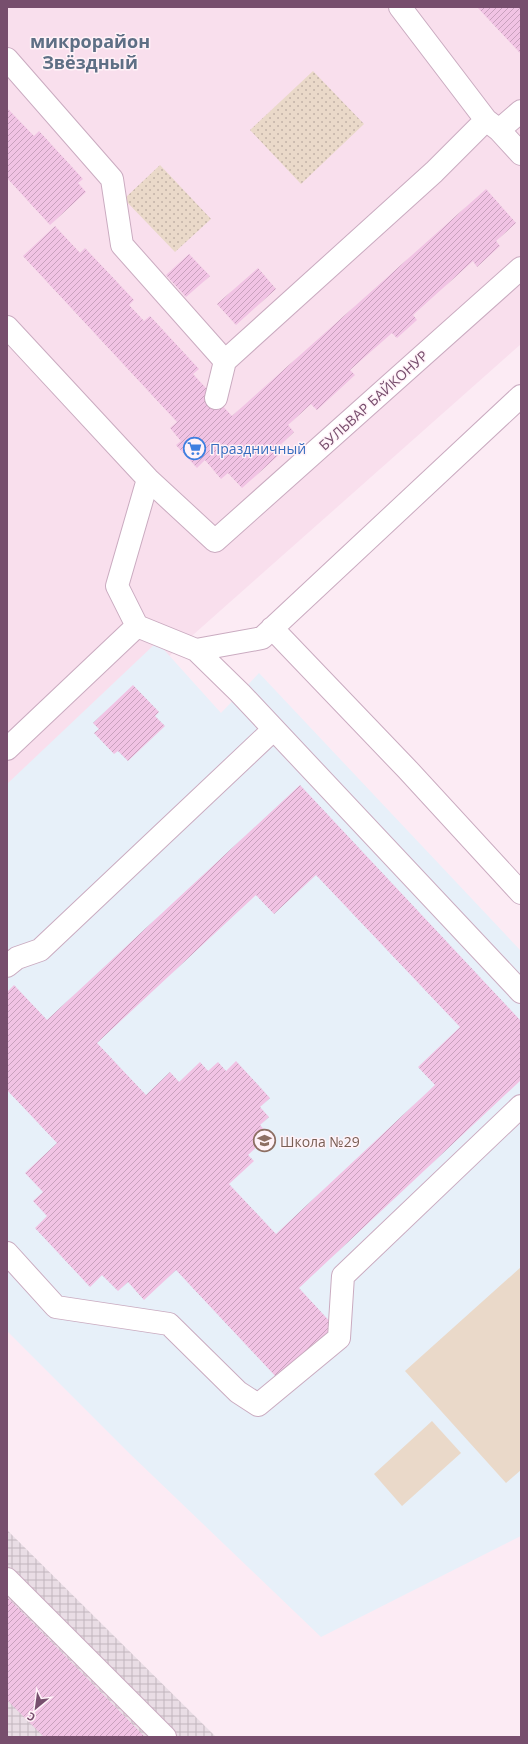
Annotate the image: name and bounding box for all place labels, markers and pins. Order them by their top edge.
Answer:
supermarket icon: Праздничный [181,435,207,461]
place label: Праздничный [210,439,306,458]
school or university icon: Школа №29 [251,1128,277,1154]
place label: Школа №29 [280,1132,360,1151]

